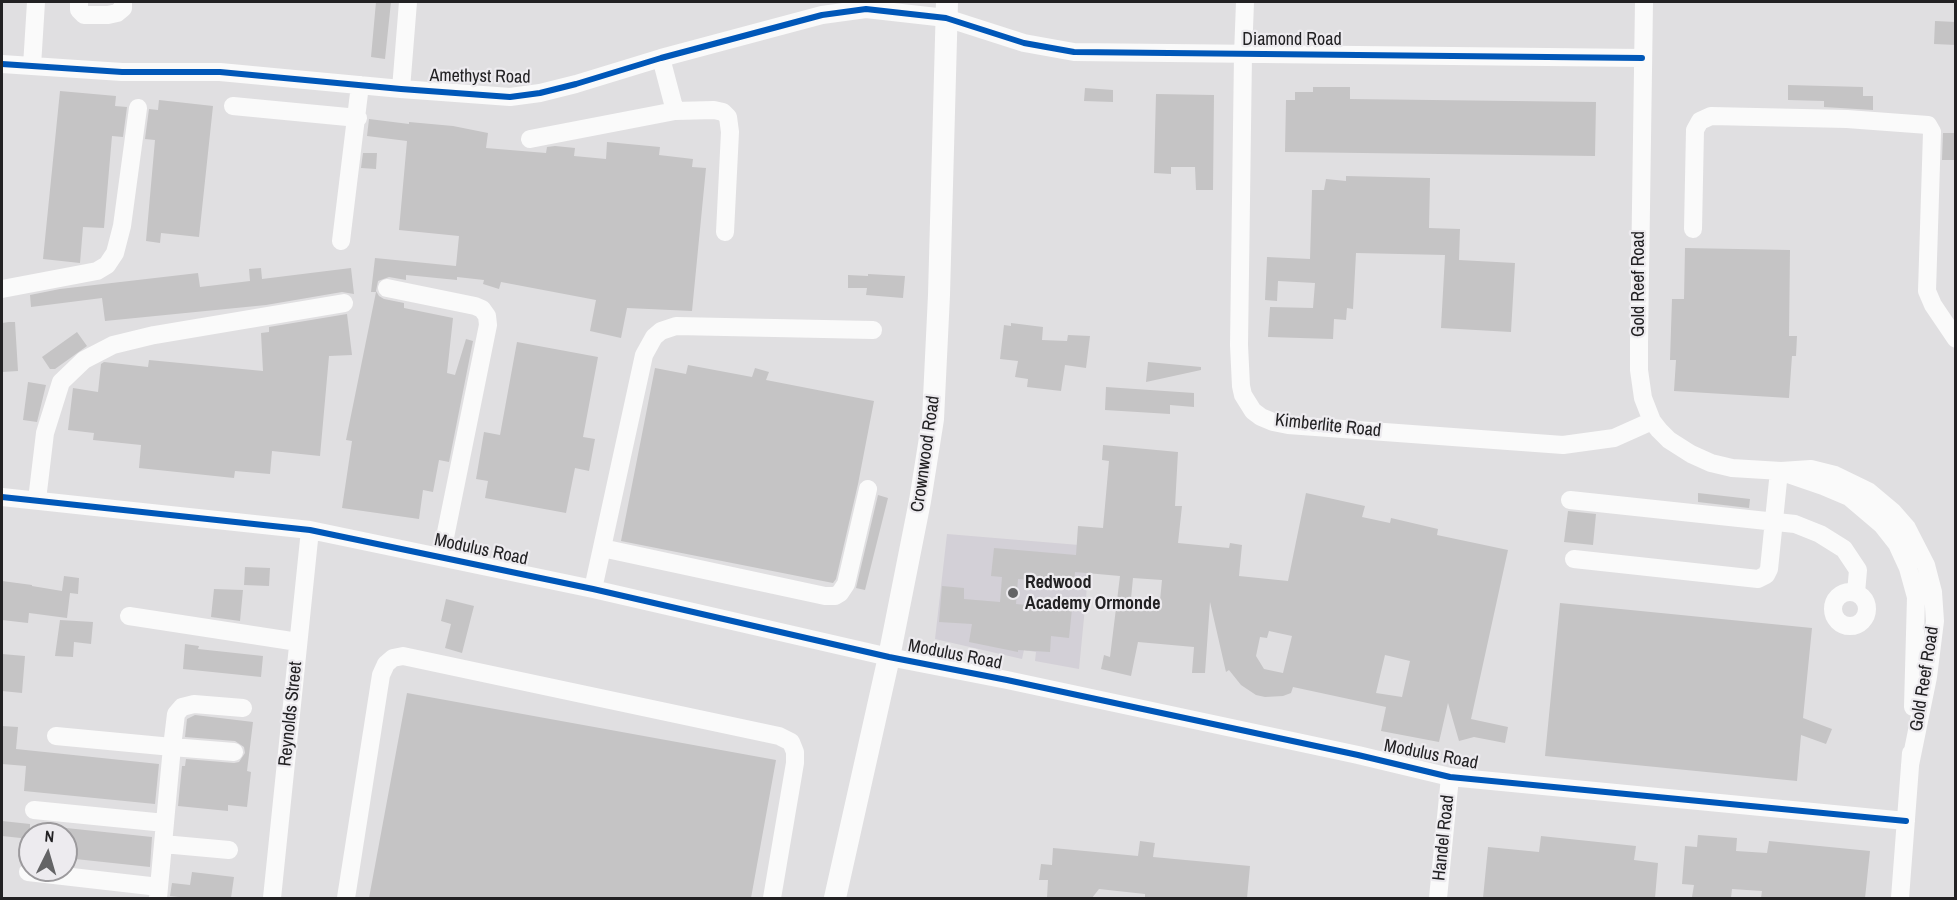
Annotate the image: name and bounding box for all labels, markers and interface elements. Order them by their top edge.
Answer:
street label: Diamond Road [1242,29,1342,51]
street label: Amethyst Road [429,65,531,89]
street label: Gold Reef Road [1628,231,1650,337]
street label: Crownwood Road [907,394,945,514]
street label: Kimberlite Road [1274,410,1382,442]
street label: Modulus Road [432,530,530,570]
place label: Redwood Academy Ormonde [1025,572,1160,614]
marker: Redwood Academy Ormonde [1006,586,1020,600]
street label: Gold Reef Road [1906,625,1944,733]
street label: Modulus Road [906,635,1004,675]
street label: Reynolds Street [275,661,307,767]
street label: Modulus Road [1382,735,1480,775]
street label: Handel Road [1429,794,1459,882]
north arrow [18,822,78,882]
text: N [44,825,55,847]

